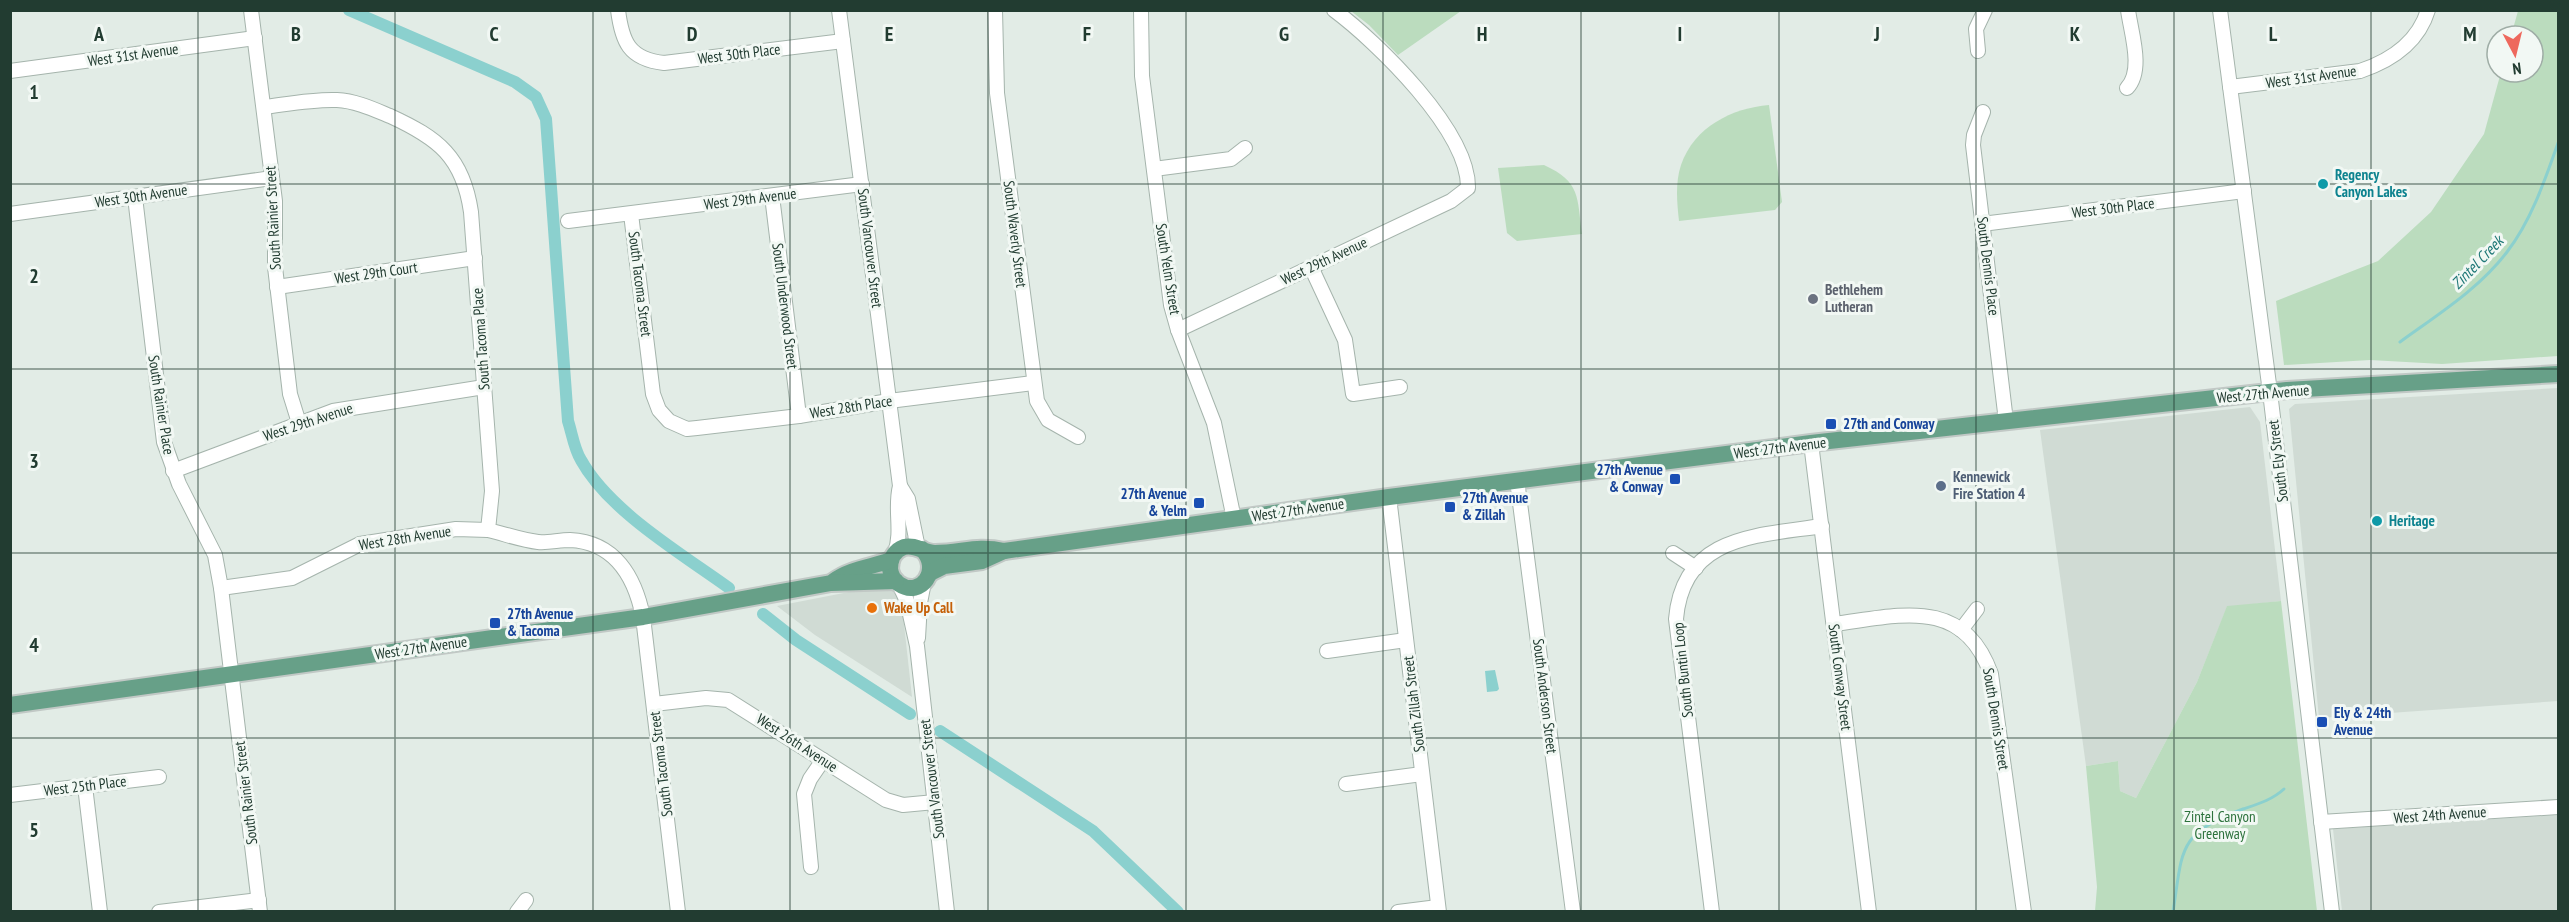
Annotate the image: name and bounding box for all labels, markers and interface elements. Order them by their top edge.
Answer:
text: A [93,21,105,47]
text: B [291,21,301,47]
text: C [489,21,499,47]
text: D [687,21,698,47]
text: E [885,21,893,47]
text: F [1083,21,1091,47]
text: G [1279,21,1289,47]
text: H [1477,21,1487,47]
text: I [1678,21,1682,47]
text: J [1873,21,1880,47]
text: K [2070,21,2081,47]
text: L [2269,21,2278,47]
text: M [2463,21,2477,47]
north arrow [2485,24,2545,84]
street label: West 31st Avenue [86,39,180,70]
street label: West 30th Place [697,39,781,68]
text: N [2511,58,2522,79]
street label: West 31st Avenue [2264,61,2358,92]
text: 1 [29,79,39,105]
place label: Regency Canyon Lakes [2335,165,2407,201]
street label: South Rainier Street [260,166,285,271]
marker: Regency Canyon Lakes [2316,177,2330,191]
street label: South Waverly Street [1000,179,1031,289]
street label: West 30th Avenue [94,180,188,211]
street label: West 29th Avenue [703,183,797,214]
street label: South Vancouver Street [854,187,887,309]
street label: West 30th Place [2071,193,2155,222]
street label: South Dennis Place [1973,215,2004,317]
street label: South Yelm Street [1152,222,1185,316]
street label: South Tacoma Street [625,230,656,338]
water label: Zintel Creek [2447,230,2508,293]
street label: West 29th Avenue [1278,232,1370,289]
street label: South Underwood Street [768,242,803,370]
street label: West 29th Court [333,257,419,288]
text: 2 [29,263,39,289]
place label: Bethlehem Lutheran [1825,280,1883,316]
street label: South Tacoma Place [467,287,494,391]
marker: Bethlehem Lutheran [1806,292,1820,306]
street label: South Rainier Place [144,354,179,456]
street label: West 27th Avenue [2216,380,2310,407]
street label: West 28th Place [808,391,893,422]
street label: West 29th Avenue [261,398,355,445]
place label: 27th and Conway [1843,414,1936,433]
marker: 27th and Conway [1824,417,1838,431]
street label: South Ely Street [2263,419,2292,503]
street label: West 27th Avenue [1733,432,1827,463]
text: 3 [29,448,39,474]
place label: 27th Avenue & Conway [1596,460,1664,496]
place label: Kennewick Fire Station 4 [1953,467,2025,503]
marker: 27th Avenue & Conway [1668,472,1682,486]
marker: Kennewick Fire Station 4 [1934,479,1948,493]
place label: 27th Avenue & Yelm [1120,484,1187,520]
place label: 27th Avenue & Zillah [1462,488,1529,524]
street label: West 27th Avenue [1251,494,1345,525]
marker: 27th Avenue & Yelm [1192,496,1206,510]
marker: 27th Avenue & Zillah [1443,500,1457,514]
place label: Heritage [2389,511,2435,530]
marker: Heritage [2370,514,2384,528]
street label: West 28th Avenue [357,521,452,554]
place label: Wake Up Call [883,598,954,617]
marker: Wake Up Call [865,601,879,615]
place label: 27th Avenue & Tacoma [507,604,574,640]
marker: 27th Avenue & Tacoma [488,616,502,630]
street label: South Buntin Loop [1668,621,1697,719]
street label: South Conway Street [1825,623,1856,731]
text: 4 [29,632,39,658]
street label: West 27th Avenue [374,632,468,663]
street label: South Anderson Street [1529,637,1562,755]
street label: South Zillah Street [1398,655,1429,753]
street label: South Dennis Street [1979,667,2014,771]
place label: Ely & 24th Avenue [2333,703,2392,739]
street label: West 26th Avenue [753,709,841,776]
street label: South Tacoma Street [645,710,676,818]
marker: Ely & 24th Avenue [2315,715,2329,729]
street label: South Vancouver Street [915,718,948,840]
street label: South Rainier Street [230,740,261,846]
street label: West 25th Place [43,771,127,800]
street label: West 24th Avenue [2393,802,2487,827]
park label: Zintel Canyon Greenway [2184,807,2256,843]
text: 5 [29,817,39,843]

